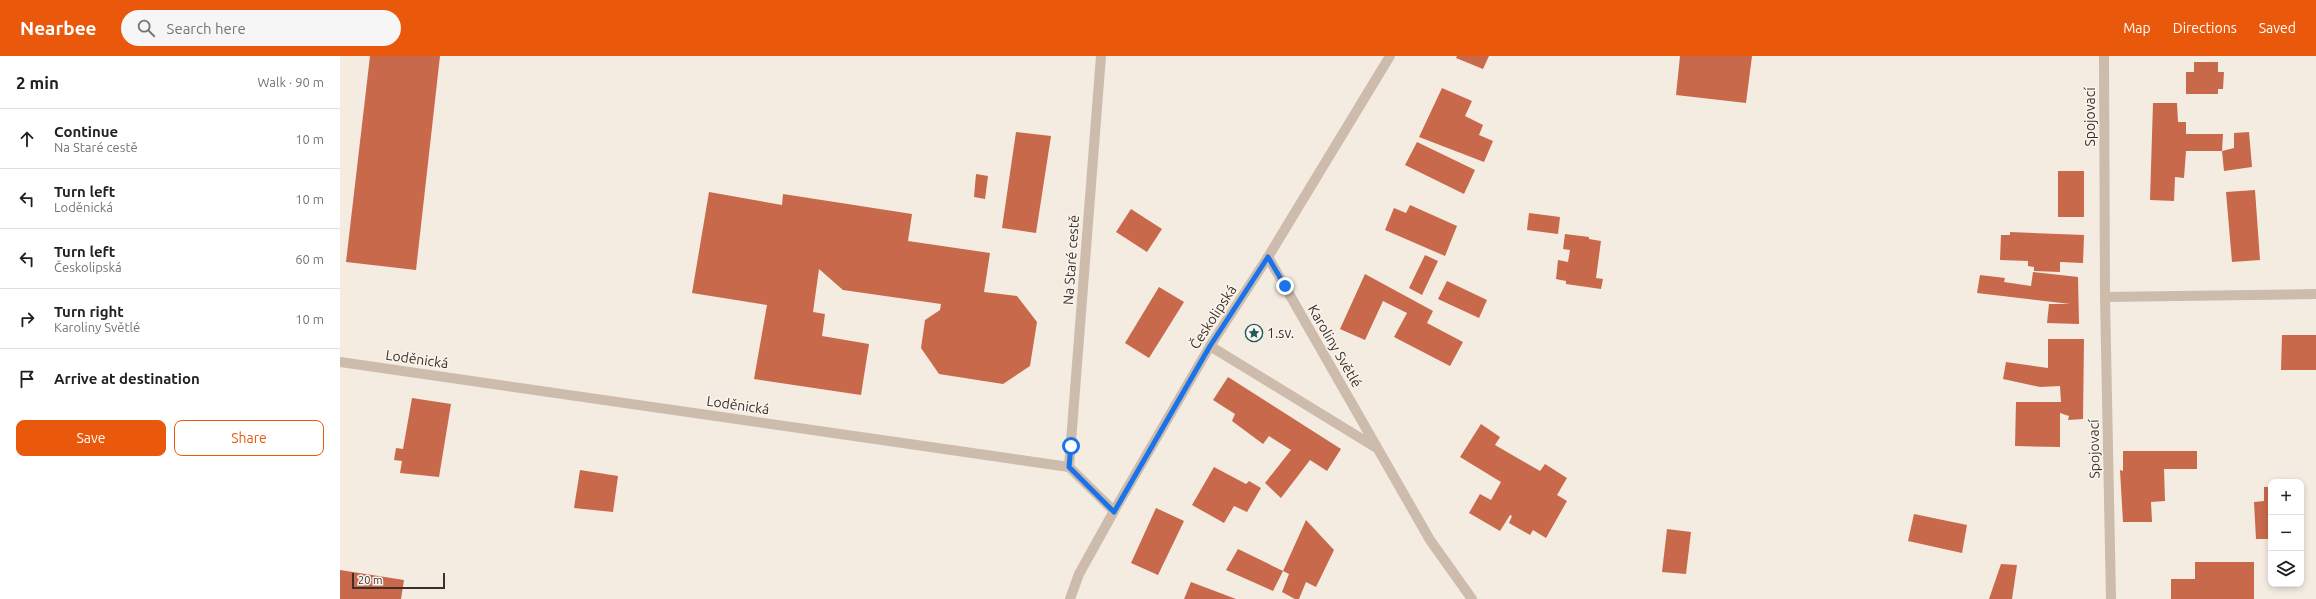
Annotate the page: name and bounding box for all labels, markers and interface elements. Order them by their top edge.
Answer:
search box [121,10,401,46]
text: Nearbee [20,17,97,39]
icon: search [135,17,157,39]
text: Search here [167,20,246,37]
text: Map [2123,20,2151,36]
text: Directions [2173,20,2237,36]
text: Saved [2259,20,2296,36]
text: 2 min [16,73,59,92]
text: Walk · 90 m [258,75,324,89]
street label: Spojovací [2082,87,2098,147]
text: Continue [54,123,118,140]
icon: ahead [16,128,38,150]
text: 10 m [295,132,324,146]
text: Na Staré cestě [54,140,138,154]
text: Turn left [54,183,115,200]
icon: left [16,188,38,210]
text: 10 m [295,192,324,206]
text: Loděnická [54,200,113,214]
street label: Na Staré cestě [1060,214,1082,306]
text: Turn left [54,243,115,260]
icon: left [16,248,38,270]
text: 60 m [295,252,324,266]
text: Českolipská [54,260,122,274]
route end [1276,277,1294,295]
street label: Českolipská [1186,282,1240,352]
street label: Karoliny Světlé [1305,302,1365,390]
text: Turn right [54,303,124,320]
icon: right [16,308,38,330]
text: 10 m [295,312,324,326]
text: Karoliny Světlé [54,320,140,334]
place icon: 1.sv. [1244,323,1264,343]
place label: 1.sv. [1267,325,1294,341]
street label: Loděnická [384,347,450,371]
icon: arrive [16,368,38,390]
text: Arrive at destination [54,370,200,387]
street label: Loděnická [705,393,771,417]
street label: Spojovací [2085,419,2103,479]
button: Save [16,420,166,456]
button: Share [174,420,324,456]
route start [1062,437,1080,455]
map controls [2268,479,2304,587]
button: + [2268,479,2304,515]
button: − [2268,515,2304,551]
button: layers [2268,551,2304,587]
scale bar [352,571,445,590]
text: 20 m [358,574,382,586]

